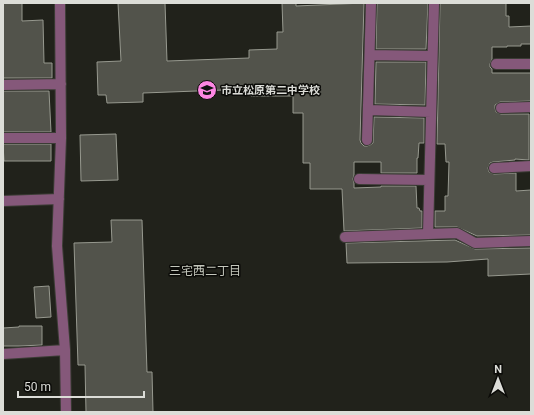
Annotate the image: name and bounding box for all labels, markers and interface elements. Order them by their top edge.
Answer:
school or university icon: 市立松原第二中学校 [196,79,218,101]
place label: 市立松原第二中学校 [221,84,320,97]
district label: 三宅西二丁目 [169,264,241,278]
north arrow [478,359,518,399]
text: N [494,363,502,376]
scale bar [18,373,144,399]
text: 50 m [24,380,51,394]

